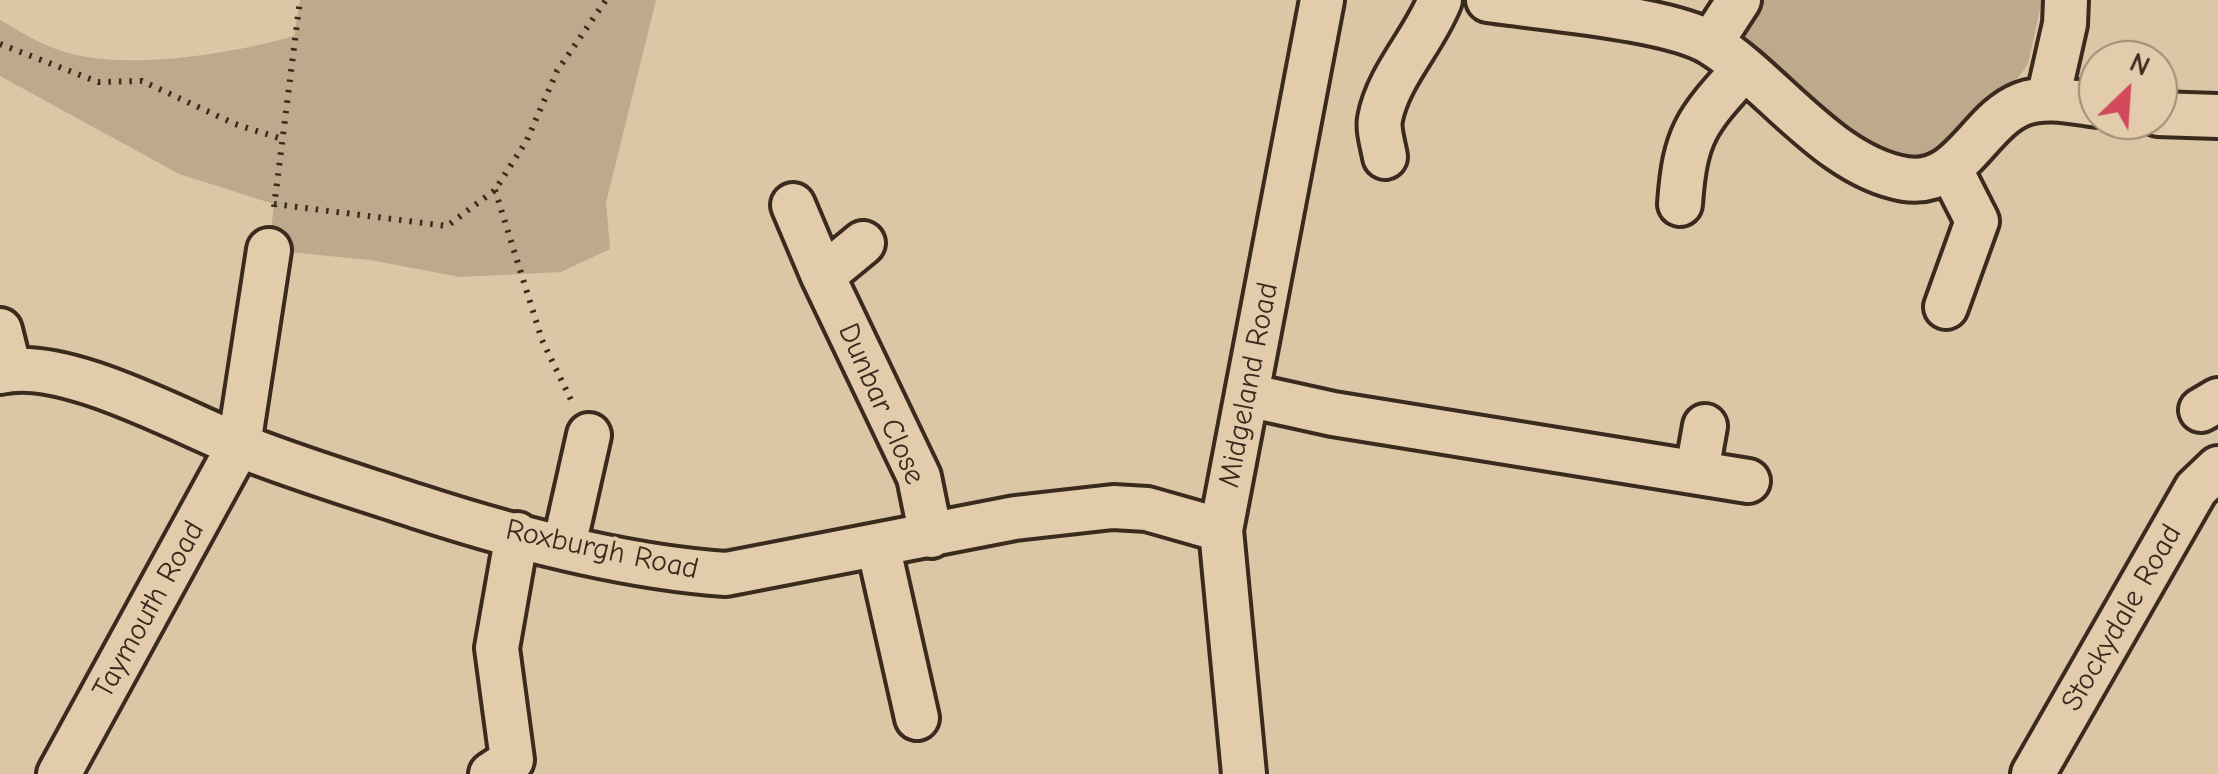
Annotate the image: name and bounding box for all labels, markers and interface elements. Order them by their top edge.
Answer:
north arrow [2078,40,2178,140]
text: N [2125,46,2155,83]
street label: Midgeland Road [1211,279,1287,491]
street label: Dunbar Close [830,318,932,490]
street label: Roxburgh Road [502,512,702,588]
street label: Taymouth Road [85,515,213,705]
street label: Stockydale Road [2054,518,2190,718]

